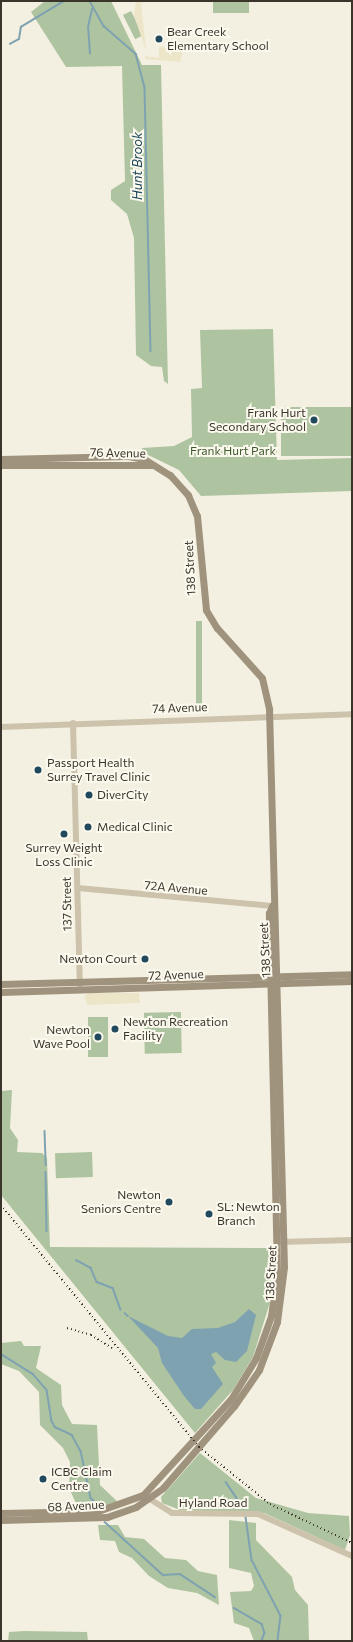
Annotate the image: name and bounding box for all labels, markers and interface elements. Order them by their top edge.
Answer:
place label: Bear Creek Elementary School [167,25,269,53]
marker: Bear Creek Elementary School [154,34,164,44]
water label: Hunt Brook [129,132,145,200]
place label: Frank Hurt Secondary School [209,406,306,434]
marker: Frank Hurt Secondary School [309,415,319,425]
park label: Frank Hurt Park [190,444,276,458]
street label: 76 Avenue [90,445,146,461]
street label: 138 Street [181,540,199,596]
street label: 74 Avenue [152,700,208,716]
place label: Passport Health Surrey Travel Clinic [47,756,150,784]
marker: Passport Health Surrey Travel Clinic [32,764,44,776]
place label: DiverCity [97,788,148,802]
marker: DiverCity [84,790,94,800]
place label: Medical Clinic [97,820,173,834]
marker: Medical Clinic [82,821,94,833]
marker: Surrey Weight Loss Clinic [58,828,70,840]
place label: Surrey Weight Loss Clinic [26,841,102,869]
street label: 137 Street [59,877,75,931]
street label: 72A Avenue [144,878,208,898]
street label: 138 Street [256,922,274,978]
place label: Newton Court [59,952,137,966]
marker: Newton Court [140,954,150,964]
street label: 72 Avenue [148,967,204,983]
place label: Newton Recreation Facility [123,1015,228,1043]
place label: Newton Wave Pool [33,1023,90,1051]
marker: Newton Recreation Facility [110,1024,120,1034]
marker: Newton Wave Pool [93,1032,103,1042]
place label: Newton Seniors Centre [81,1188,161,1216]
marker: Newton Seniors Centre [164,1197,174,1207]
place label: SL: Newton Branch [217,1200,280,1228]
marker: SL: Newton Branch [204,1209,214,1219]
street label: 138 Street [262,1245,280,1301]
place label: ICBC Claim Centre [51,1465,112,1493]
marker: ICBC Claim Centre [38,1474,48,1484]
street label: Hyland Road [179,1496,247,1510]
street label: 68 Avenue [47,1497,105,1515]

